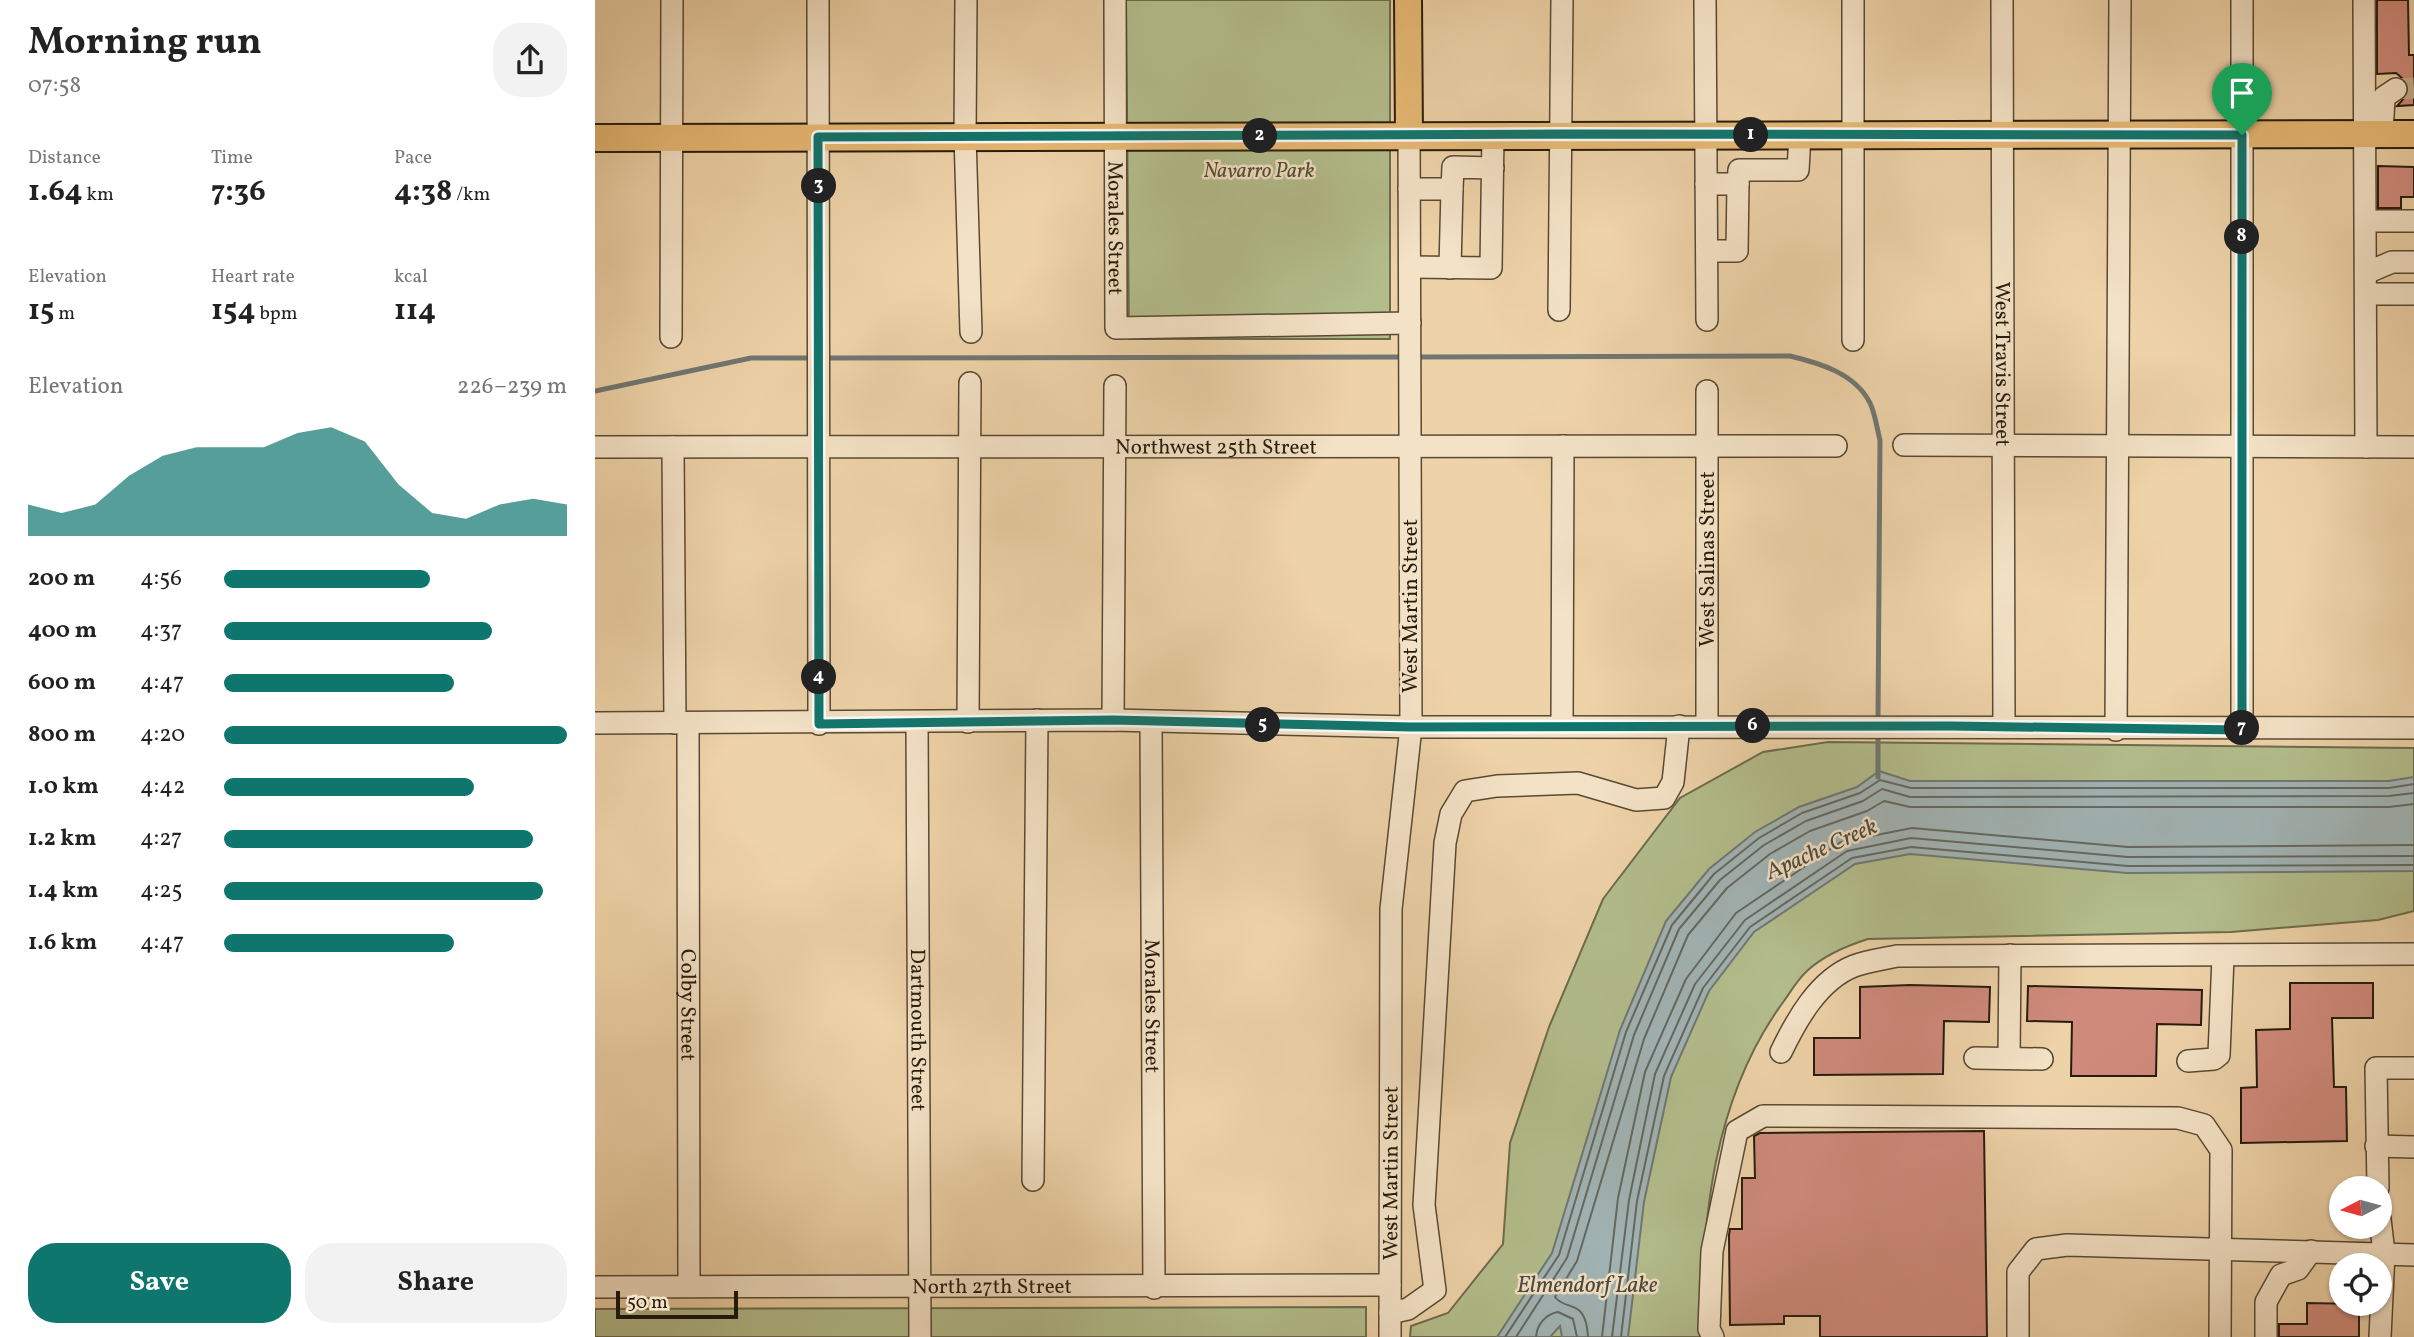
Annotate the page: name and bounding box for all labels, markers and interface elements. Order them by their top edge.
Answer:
text: Morning run [28,17,262,70]
button: share [493,23,567,97]
pin [2212,63,2272,135]
text: 07:58 [28,70,81,102]
icon: arrive [2223,74,2261,112]
pin: 2 [1243,118,1277,154]
pin: 1 [1733,118,1769,152]
text: 1 [1747,121,1754,147]
text: 2 [1255,122,1264,148]
text: Distance [28,145,101,171]
text: Time [211,145,253,171]
text: Pace [394,145,432,171]
park label: Navarro Park [1203,157,1315,186]
street label: Morales Street [1099,161,1129,295]
pin: 3 [801,168,837,204]
text: 1.64 [28,171,83,213]
text: 7:36 [211,171,266,213]
text: 4:38 [394,171,452,213]
text: 3 [814,172,823,198]
text: km [83,182,114,208]
text: /km [452,182,490,208]
pin: 8 [2225,219,2259,254]
text: 8 [2236,223,2247,249]
text: Elevation [28,264,107,290]
text: Heart rate [211,264,295,290]
text: kcal [394,264,428,290]
street label: West Travis Street [1987,281,2016,447]
text: 15 [28,290,55,332]
text: 154 [211,290,256,332]
text: 114 [394,290,436,332]
text: m [55,301,75,327]
text: bpm [256,301,298,327]
text: Elevation [28,371,124,403]
text: 226–239 m [457,371,567,403]
street label: Northwest 25th Street [1115,433,1317,463]
street label: West Salinas Street [1694,471,1723,647]
street label: West Martin Street [1397,519,1426,693]
text: 200 m [28,563,95,595]
text: 4:56 [140,563,182,595]
text: 400 m [28,615,97,647]
text: 4:37 [140,615,182,647]
pin: 4 [801,660,837,694]
text: 4 [813,663,824,689]
text: 600 m [28,667,96,699]
text: 4:47 [140,667,184,699]
pin: 5 [1245,708,1281,742]
pin: 6 [1735,708,1771,744]
pin: 7 [2225,710,2259,746]
text: 5 [1258,711,1267,737]
text: 6 [1747,712,1758,738]
text: 7 [2237,714,2246,740]
text: 800 m [28,719,96,751]
text: 4:20 [140,719,185,751]
text: 1.0 km [28,771,99,803]
text: 4:42 [140,771,185,803]
water label: Apache Creek [1760,811,1883,889]
text: 1.2 km [28,823,97,855]
text: 4:27 [140,823,182,855]
text: 1.4 km [28,875,99,907]
text: 4:25 [140,875,183,907]
text: 1.6 km [28,927,97,959]
text: 4:47 [140,927,184,959]
street label: Morales Street [1136,939,1166,1073]
street label: Colby Street [672,949,702,1061]
street label: Dartmouth Street [902,949,932,1111]
street label: West Martin Street [1377,1086,1407,1260]
north arrow [2329,1176,2392,1239]
map controls [2329,1176,2392,1316]
button: Save [28,1243,291,1323]
button: Share [305,1243,567,1323]
button: locate [2329,1253,2392,1316]
water label: Elmendorf Lake [1517,1270,1658,1302]
street label: North 27th Street [912,1273,1072,1302]
scale bar [616,1288,739,1320]
text: 50 m [627,1290,668,1316]

